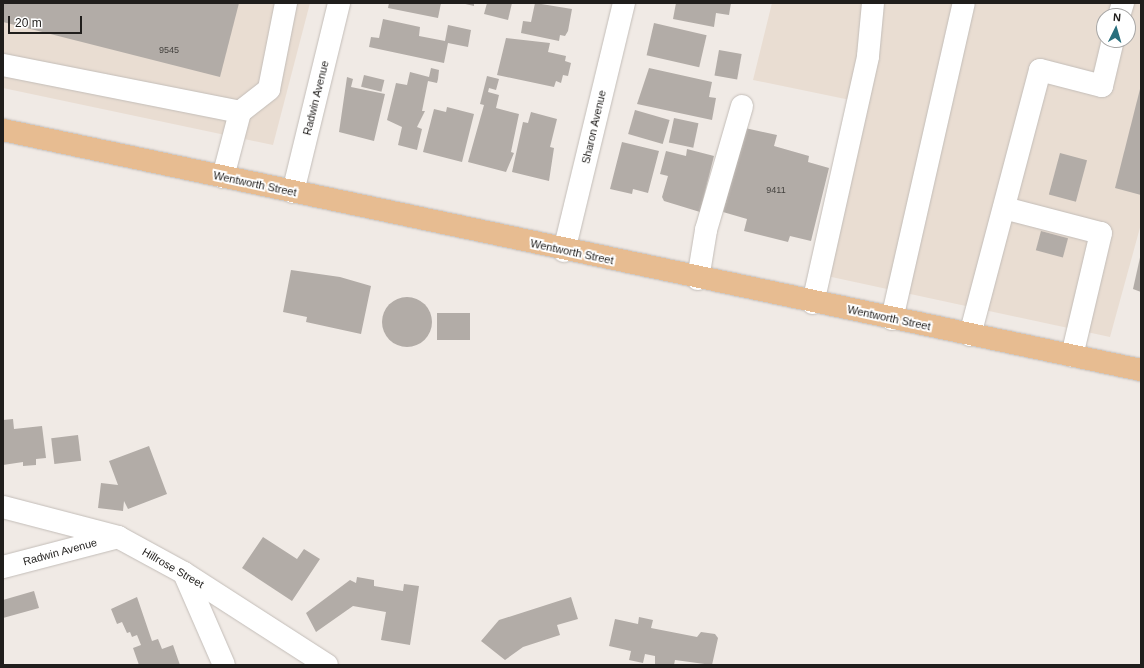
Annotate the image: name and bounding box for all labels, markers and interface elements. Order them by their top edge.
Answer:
scale bar [10,8,84,34]
north arrow [1096,8,1136,48]
text: N [1112,11,1121,23]
text: 20 m [15,16,42,30]
house number: 9545 [159,45,179,55]
street label: Radwin Avenue [300,59,332,137]
street label: Sharon Avenue [579,89,609,165]
street label: Wentworth Street [212,169,298,199]
house number: 9411 [766,185,786,195]
street label: Wentworth Street [529,237,615,267]
street label: Wentworth Street [846,303,932,333]
street label: Radwin Avenue [21,536,99,568]
street label: Hillrose Street [140,545,206,591]

